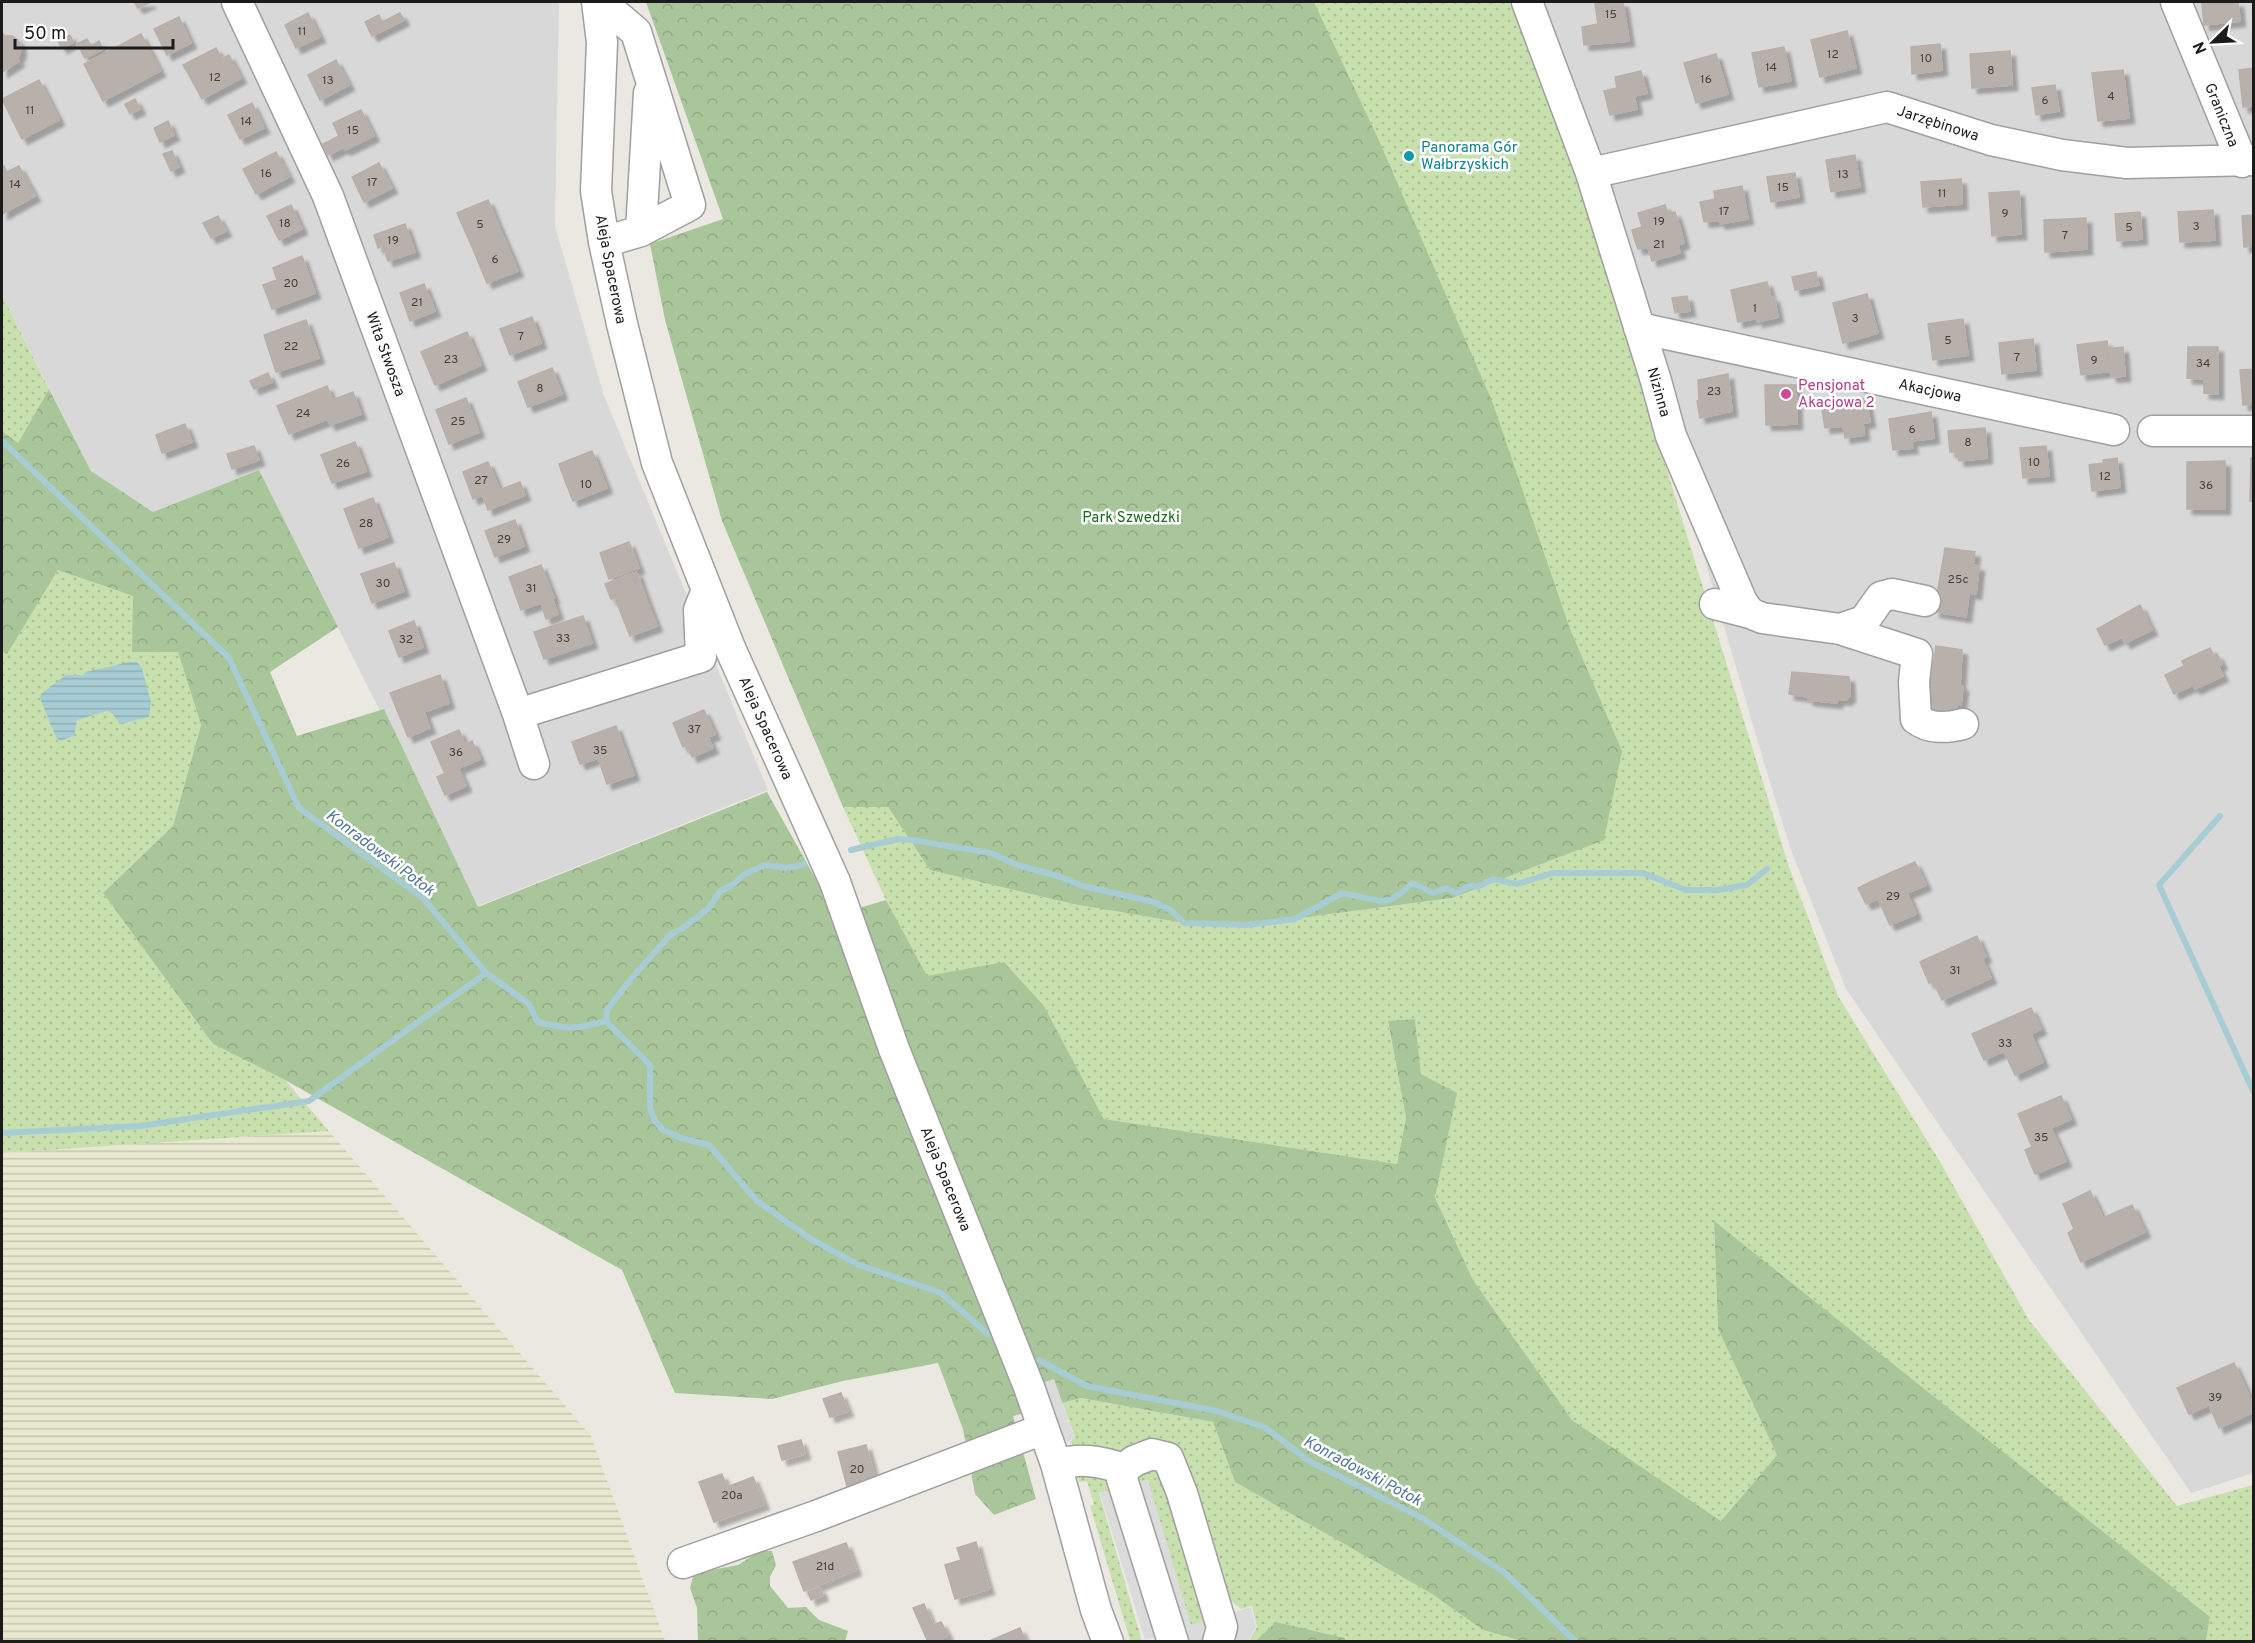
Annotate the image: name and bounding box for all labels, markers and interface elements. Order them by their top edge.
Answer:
house number: 15 [1605,7,1617,23]
scale bar [15,12,172,50]
north arrow [2183,12,2243,72]
text: 50 m [24,23,66,46]
house number: 11 [298,24,306,40]
text: N [2190,38,2213,57]
house number: 12 [1827,47,1839,63]
house number: 10 [1920,51,1932,67]
house number: 14 [1765,60,1777,76]
house number: 8 [1987,63,1995,79]
house number: 12 [209,70,221,86]
house number: 16 [1700,72,1712,88]
house number: 13 [322,73,334,89]
street label: Graniczna [2199,81,2242,150]
house number: 4 [2107,89,2115,105]
house number: 6 [2041,93,2049,109]
street label: Jarzębinowa [1894,102,1981,147]
house number: 11 [26,103,34,119]
house number: 14 [240,114,252,130]
house number: 15 [347,123,359,139]
place label: Panorama Gór Wałbrzyskich [1421,139,1518,175]
marker: Panorama Gór Wałbrzyskich [1402,149,1416,163]
house number: 16 [260,166,272,182]
house number: 13 [1837,167,1849,183]
house number: 17 [367,175,377,191]
house number: 14 [9,177,21,193]
house number: 15 [1777,180,1789,196]
house number: 11 [1938,186,1946,202]
house number: 17 [1719,204,1729,220]
house number: 9 [2001,206,2009,222]
street label: Aleja Spacerowa [590,213,629,326]
house number: 19 [1653,214,1665,230]
house number: 18 [279,216,291,232]
house number: 5 [476,217,484,233]
house number: 3 [2192,219,2200,235]
house number: 5 [2125,220,2133,236]
house number: 7 [2062,228,2068,244]
house number: 19 [387,233,399,249]
house number: 21 [1653,237,1665,253]
house number: 6 [491,252,499,268]
house number: 20 [283,276,299,292]
house number: 21 [411,295,423,311]
house number: 1 [1753,301,1757,317]
street label: Wita Stwosza [360,310,409,399]
house number: 3 [1851,311,1859,327]
house number: 7 [518,329,524,345]
house number: 5 [1944,333,1952,349]
house number: 22 [284,339,298,355]
house number: 7 [2014,350,2020,366]
house number: 23 [444,352,458,368]
house number: 9 [2090,353,2098,369]
house number: 34 [2196,356,2210,372]
street label: Nizinna [1641,365,1674,419]
street label: Akacjowa [1896,376,1963,407]
place label: Pensjonat Akacjowa 2 [1798,377,1875,413]
house number: 8 [536,381,544,397]
house number: 23 [1707,384,1721,400]
marker: Pensjonat Akacjowa 2 [1779,387,1793,401]
house number: 24 [296,406,310,422]
house number: 25 [451,414,465,430]
house number: 6 [1908,422,1916,438]
house number: 8 [1964,435,1972,451]
house number: 10 [2028,455,2040,471]
house number: 26 [336,456,350,472]
house number: 12 [2099,469,2111,485]
house number: 27 [474,473,488,489]
house number: 10 [580,477,592,493]
house number: 36 [2199,478,2213,494]
park label: Park Szwedzki [1082,509,1180,528]
house number: 28 [359,516,373,532]
house number: 29 [497,532,511,548]
house number: 25c [1948,572,1968,588]
house number: 30 [376,576,390,592]
house number: 31 [525,581,537,597]
house number: 33 [556,631,570,647]
house number: 32 [399,632,413,648]
street label: Aleja Spacerowa [733,674,796,783]
house number: 37 [687,722,701,738]
house number: 35 [593,743,607,759]
house number: 36 [449,745,463,761]
water label: Konradowski Potok [321,806,439,902]
house number: 29 [1886,889,1900,905]
house number: 31 [1949,963,1961,979]
house number: 33 [1998,1036,2012,1052]
street label: Aleja Spacerowa [915,1124,974,1235]
house number: 35 [2034,1130,2048,1146]
house number: 39 [2208,1390,2222,1406]
water label: Konradowski Potok [1299,1432,1425,1512]
house number: 20 [849,1462,865,1478]
house number: 20a [721,1488,743,1504]
house number: 21d [816,1559,834,1575]

